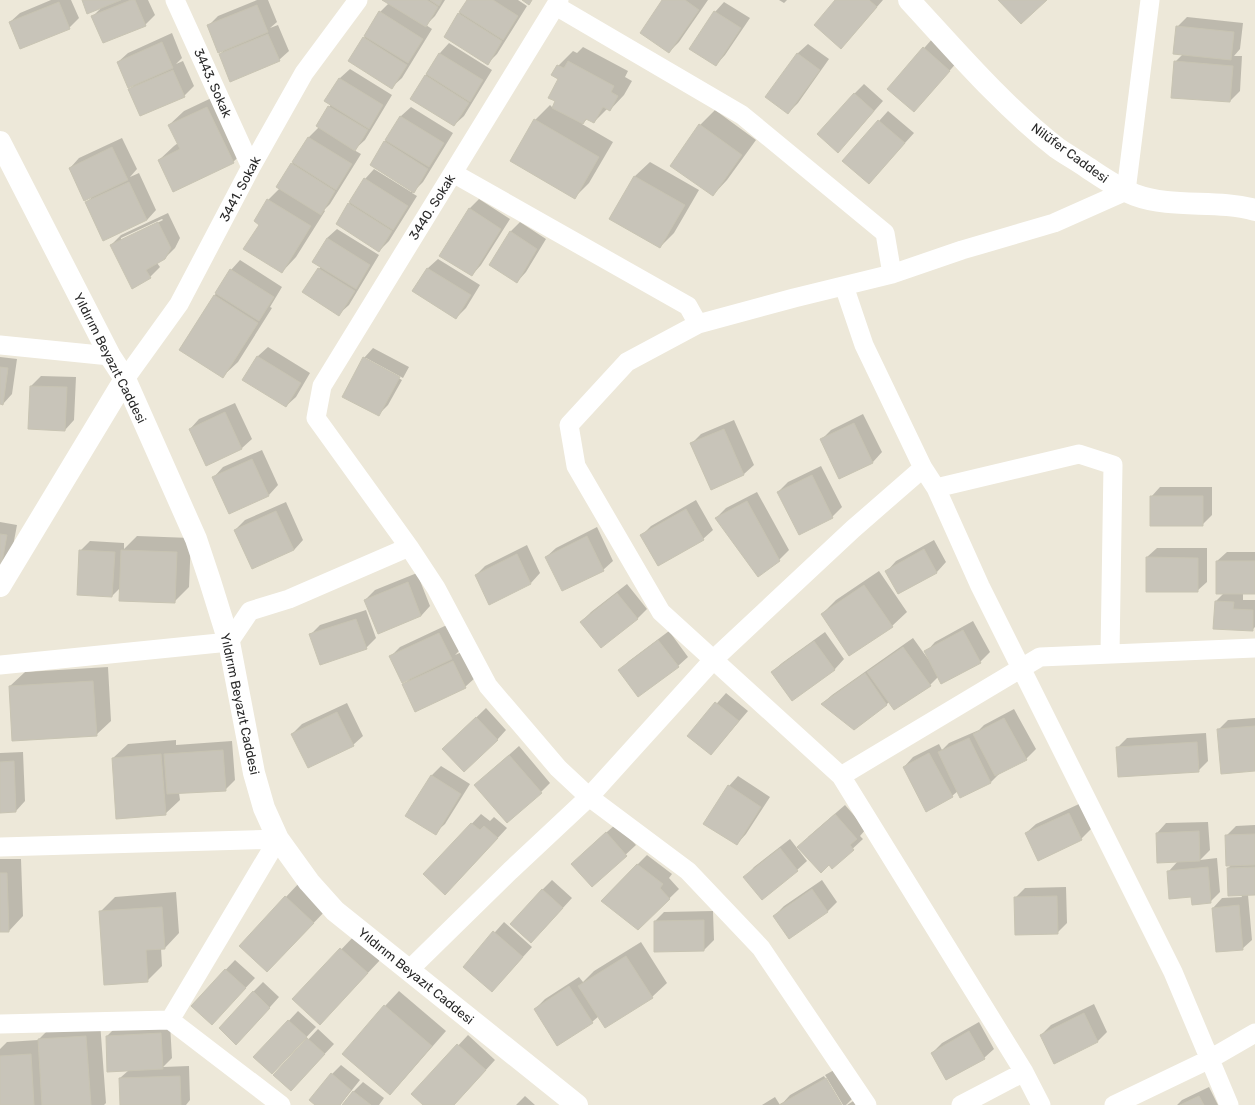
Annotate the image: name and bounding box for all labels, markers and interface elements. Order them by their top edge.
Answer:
street label: 3443. Sokak [191,46,235,120]
street label: Nilüfer Caddesi [1029,120,1111,186]
street label: 3441. Sokak [217,154,264,224]
street label: 3440. Sokak [406,171,458,243]
street label: Yıldırım Beyazıt Caddesi [71,290,149,426]
street label: Yıldırım Beyazıt Caddesi [218,632,262,776]
street label: Yıldırım Beyazıt Caddesi [355,925,477,1027]

